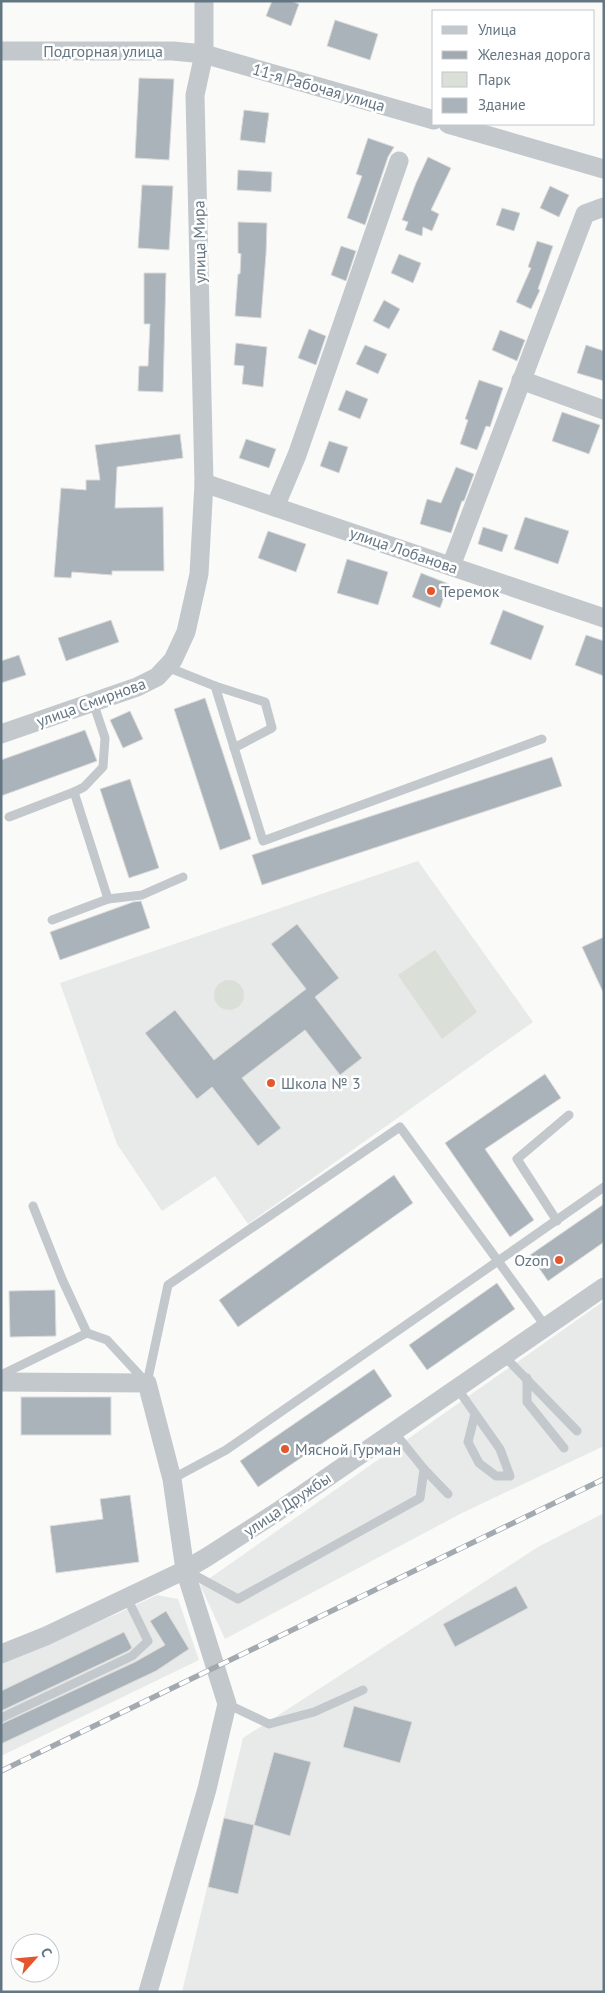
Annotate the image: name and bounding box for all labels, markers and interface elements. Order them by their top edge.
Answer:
legend [432,10,595,125]
text: Улица [478,20,516,39]
street label: Подгорная улица [43,41,163,61]
text: Железная дорога [477,45,591,64]
street label: 11-я Рабочая улица [250,59,388,115]
text: Парк [478,70,511,89]
text: Здание [478,95,526,114]
street label: улица Мира [188,200,210,284]
street label: улица Лобанова [347,522,461,578]
place label: Теремок [441,581,500,601]
marker: Теремок [425,585,437,597]
street label: улица Смирнова [34,673,148,731]
place label: Школа № 3 [281,1073,361,1093]
marker: Школа № 3 [265,1077,277,1089]
place label: Ozon [514,1250,549,1270]
marker: Ozon [553,1254,565,1266]
place label: Мясной Гурман [295,1439,401,1459]
marker: Мясной Гурман [279,1443,291,1455]
street label: улица Дружбы [240,1468,334,1540]
north arrow [10,1933,60,1983]
text: С [37,1945,56,1960]

